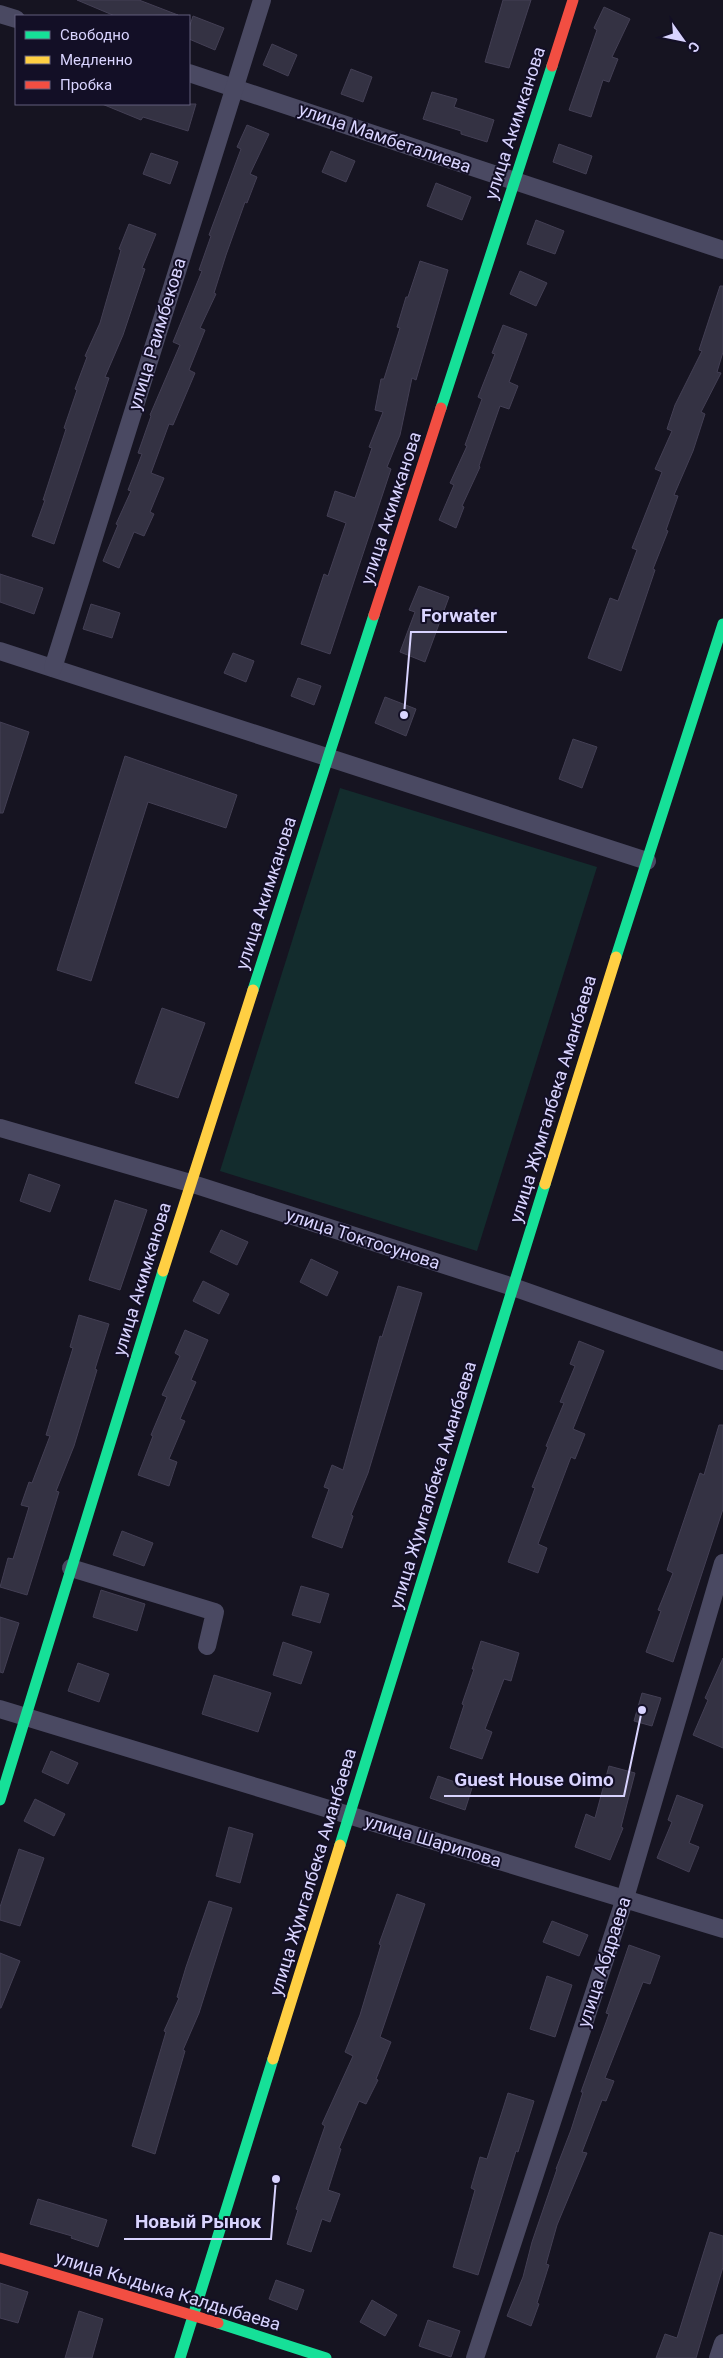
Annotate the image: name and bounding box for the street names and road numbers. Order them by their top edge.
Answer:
street label: улица Акимканова [480,44,549,202]
street label: улица Мамбеталиева [296,98,474,177]
street label: улица Раимбекова [123,255,190,413]
street label: улица Акимканова [356,429,425,587]
street label: улица Акимканова [231,814,300,972]
street label: улица Жумгалбека Аманбаева [505,973,600,1225]
street label: улица Акимканова [108,1200,175,1358]
street label: улица Токтосунова [284,1204,443,1273]
street label: улица Жумгалбека Аманбаева [385,1359,480,1611]
street label: улица Жумгалбека Аманбаева [265,1746,360,1998]
street label: улица Шарипова [362,1810,504,1871]
street label: улица Абдраева [573,1894,634,2030]
street label: улица Кыдыка Калдыбаева [53,2246,283,2335]

